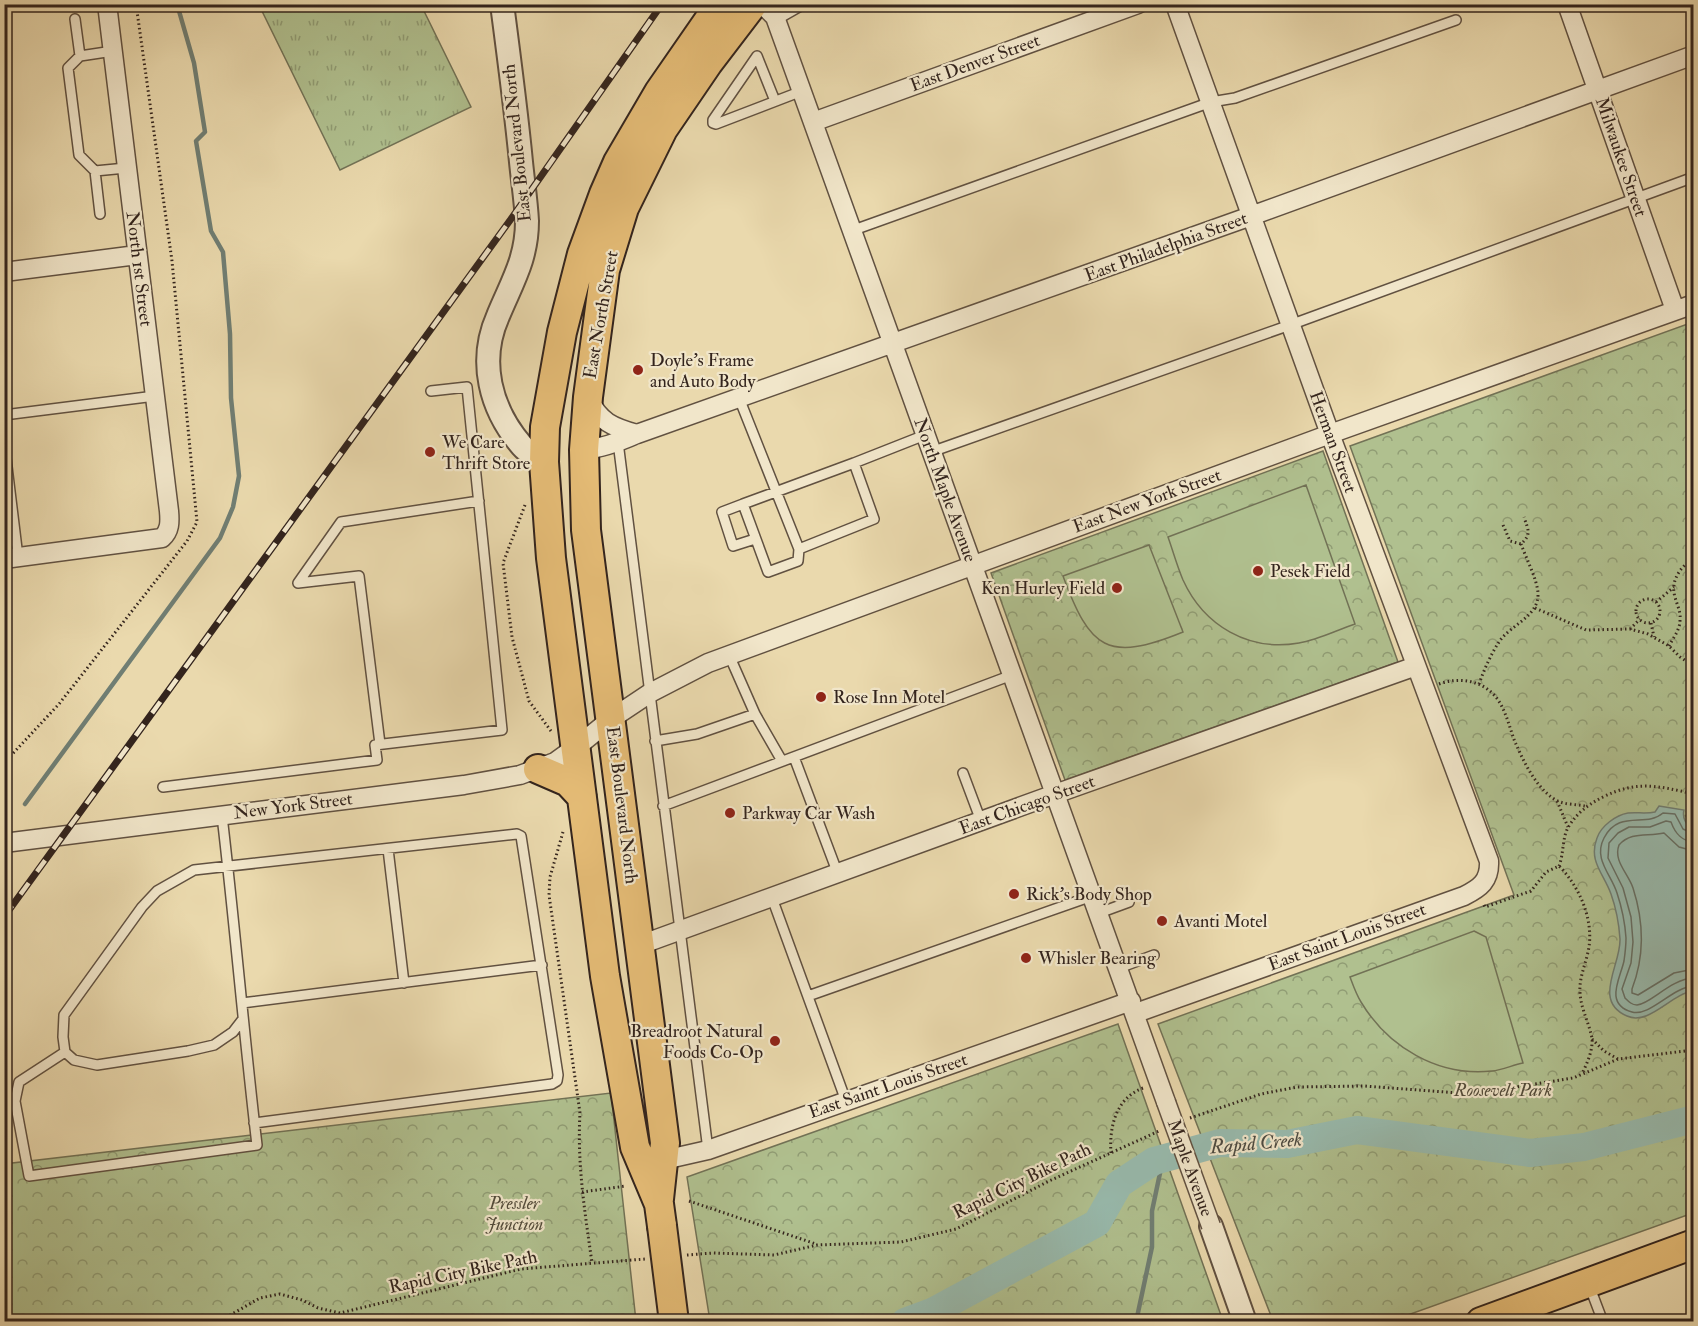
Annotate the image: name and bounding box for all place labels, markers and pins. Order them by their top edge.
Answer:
place label: Doyle's Frame and Auto Body [650,349,756,393]
marker: Doyle's Frame and Auto Body [631,363,645,377]
place label: We Care Thrift Store [441,431,531,475]
marker: We Care Thrift Store [423,445,437,459]
place label: Pesek Field [1270,560,1351,583]
marker: Pesek Field [1251,564,1265,578]
place label: Ken Hurley Field [981,577,1105,600]
marker: Ken Hurley Field [1110,581,1124,595]
place label: Rose Inn Motel [833,686,946,709]
marker: Rose Inn Motel [814,690,828,704]
place label: Parkway Car Wash [742,802,876,825]
marker: Parkway Car Wash [723,806,737,820]
place label: Rick's Body Shop [1026,883,1152,906]
marker: Rick's Body Shop [1007,887,1021,901]
place label: Avanti Motel [1173,910,1268,933]
marker: Avanti Motel [1155,914,1169,928]
place label: Whisler Bearing [1037,947,1157,970]
marker: Whisler Bearing [1019,951,1033,965]
place label: Breadroot Natural Foods Co-Op [630,1020,763,1064]
marker: Breadroot Natural Foods Co-Op [768,1034,782,1048]

